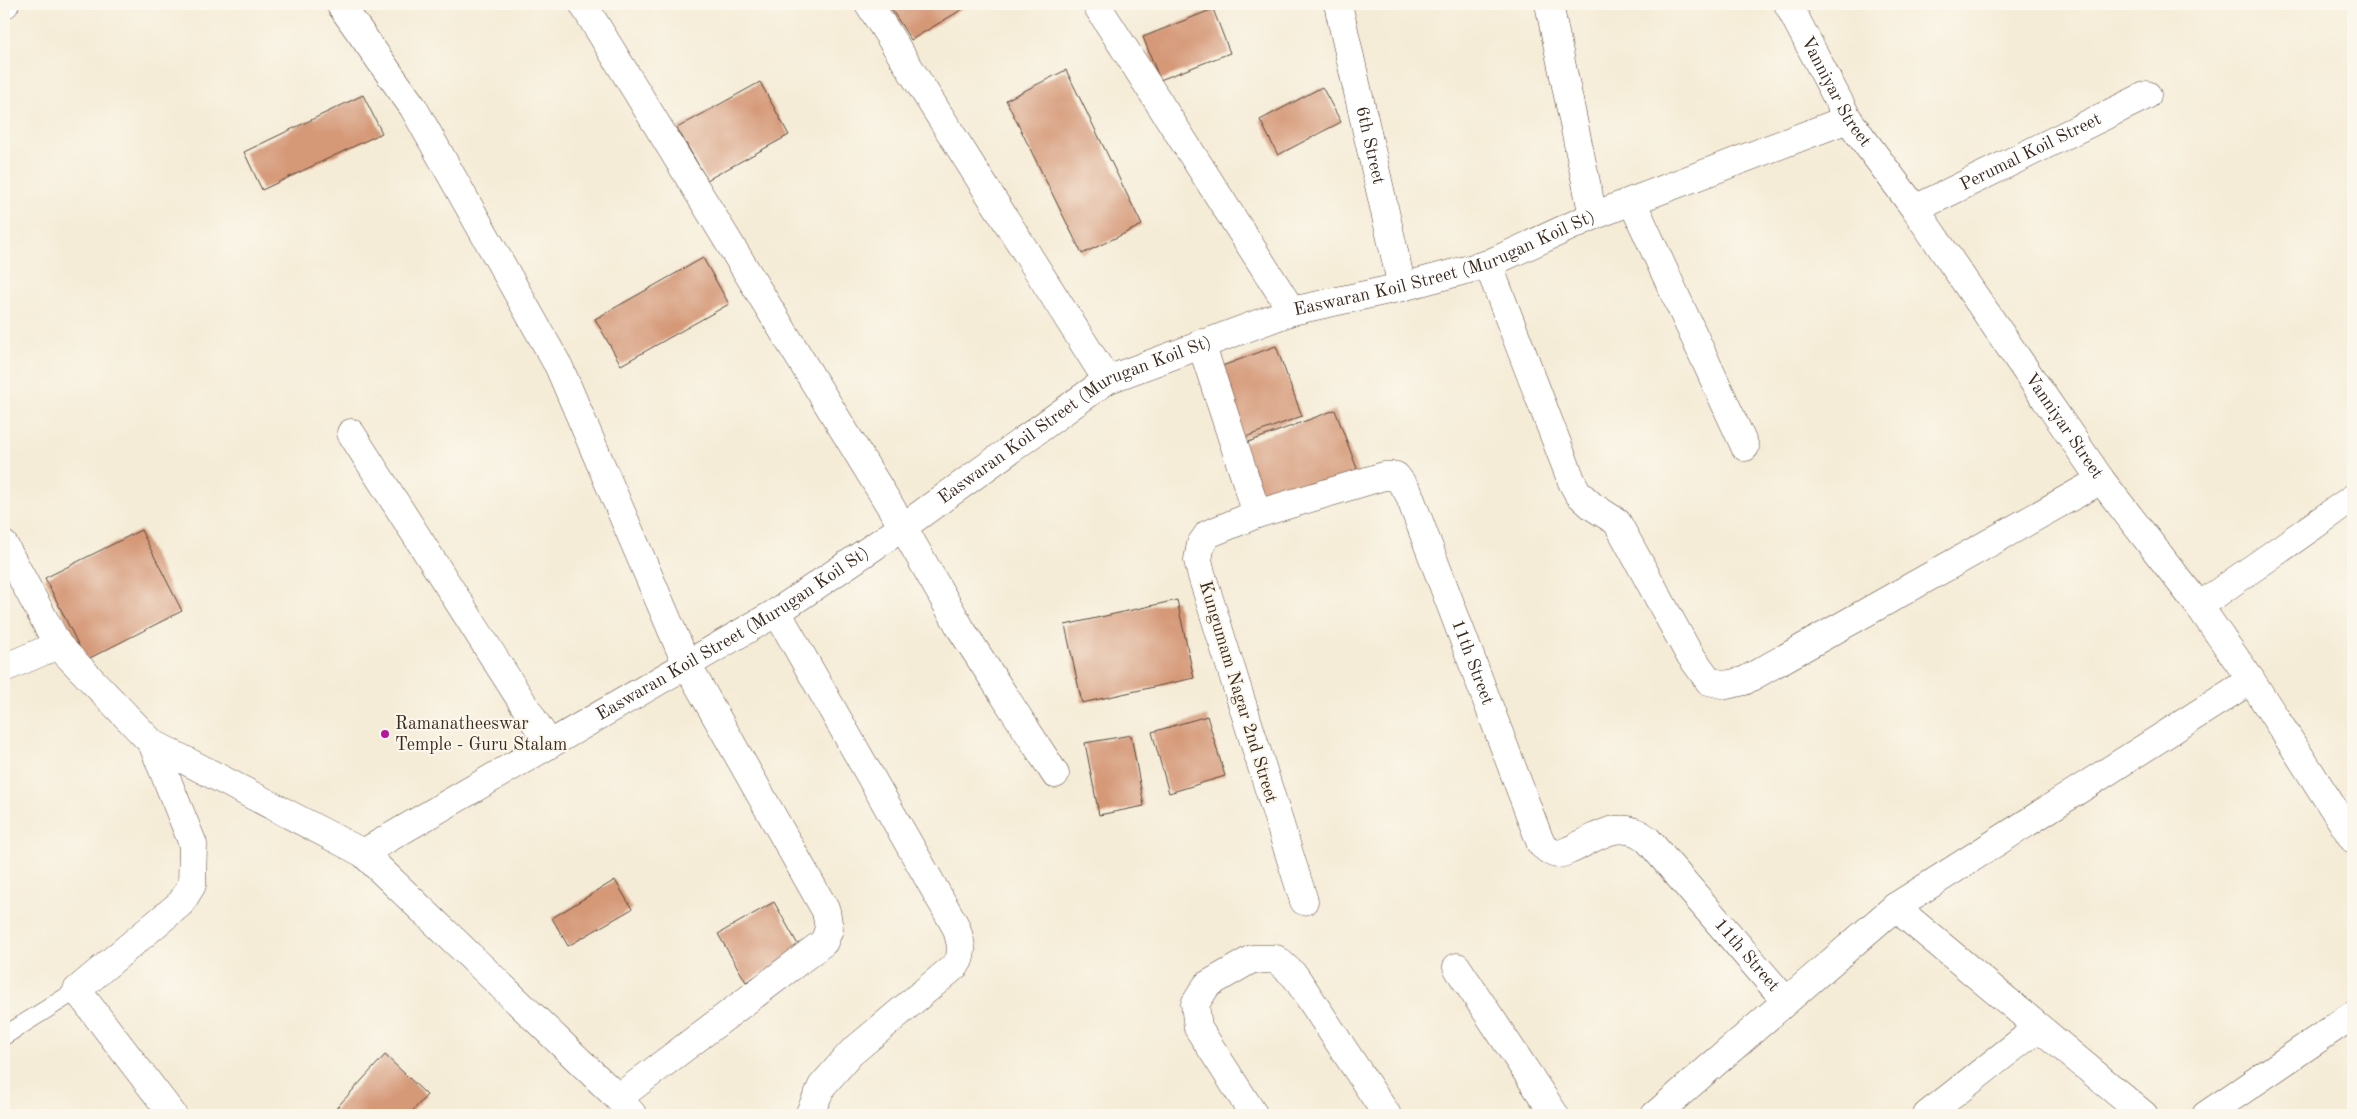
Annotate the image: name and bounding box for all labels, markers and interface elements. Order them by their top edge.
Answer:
street label: Vanniyar Street [1798,34,1874,150]
street label: 6th Street [1352,105,1388,186]
street label: Perumal Koil Street [1957,110,2104,194]
street label: Easwaran Koil Street (Murugan Koil St) [1292,206,1598,319]
street label: Easwaran Koil Street (Murugan Koil St) [935,332,1214,507]
street label: Vanniyar Street [2021,370,2106,482]
street label: Easwaran Koil Street (Murugan Koil St) [594,543,872,724]
street label: Kungumam Nagar 2nd Street [1196,579,1280,805]
street label: 11th Street [1448,617,1497,707]
place label: Ramanatheeswar Temple - Guru Stalam [395,715,567,754]
marker: Ramanatheeswar Temple - Guru Stalam [379,728,391,740]
street label: 11th Street [1711,915,1783,995]

